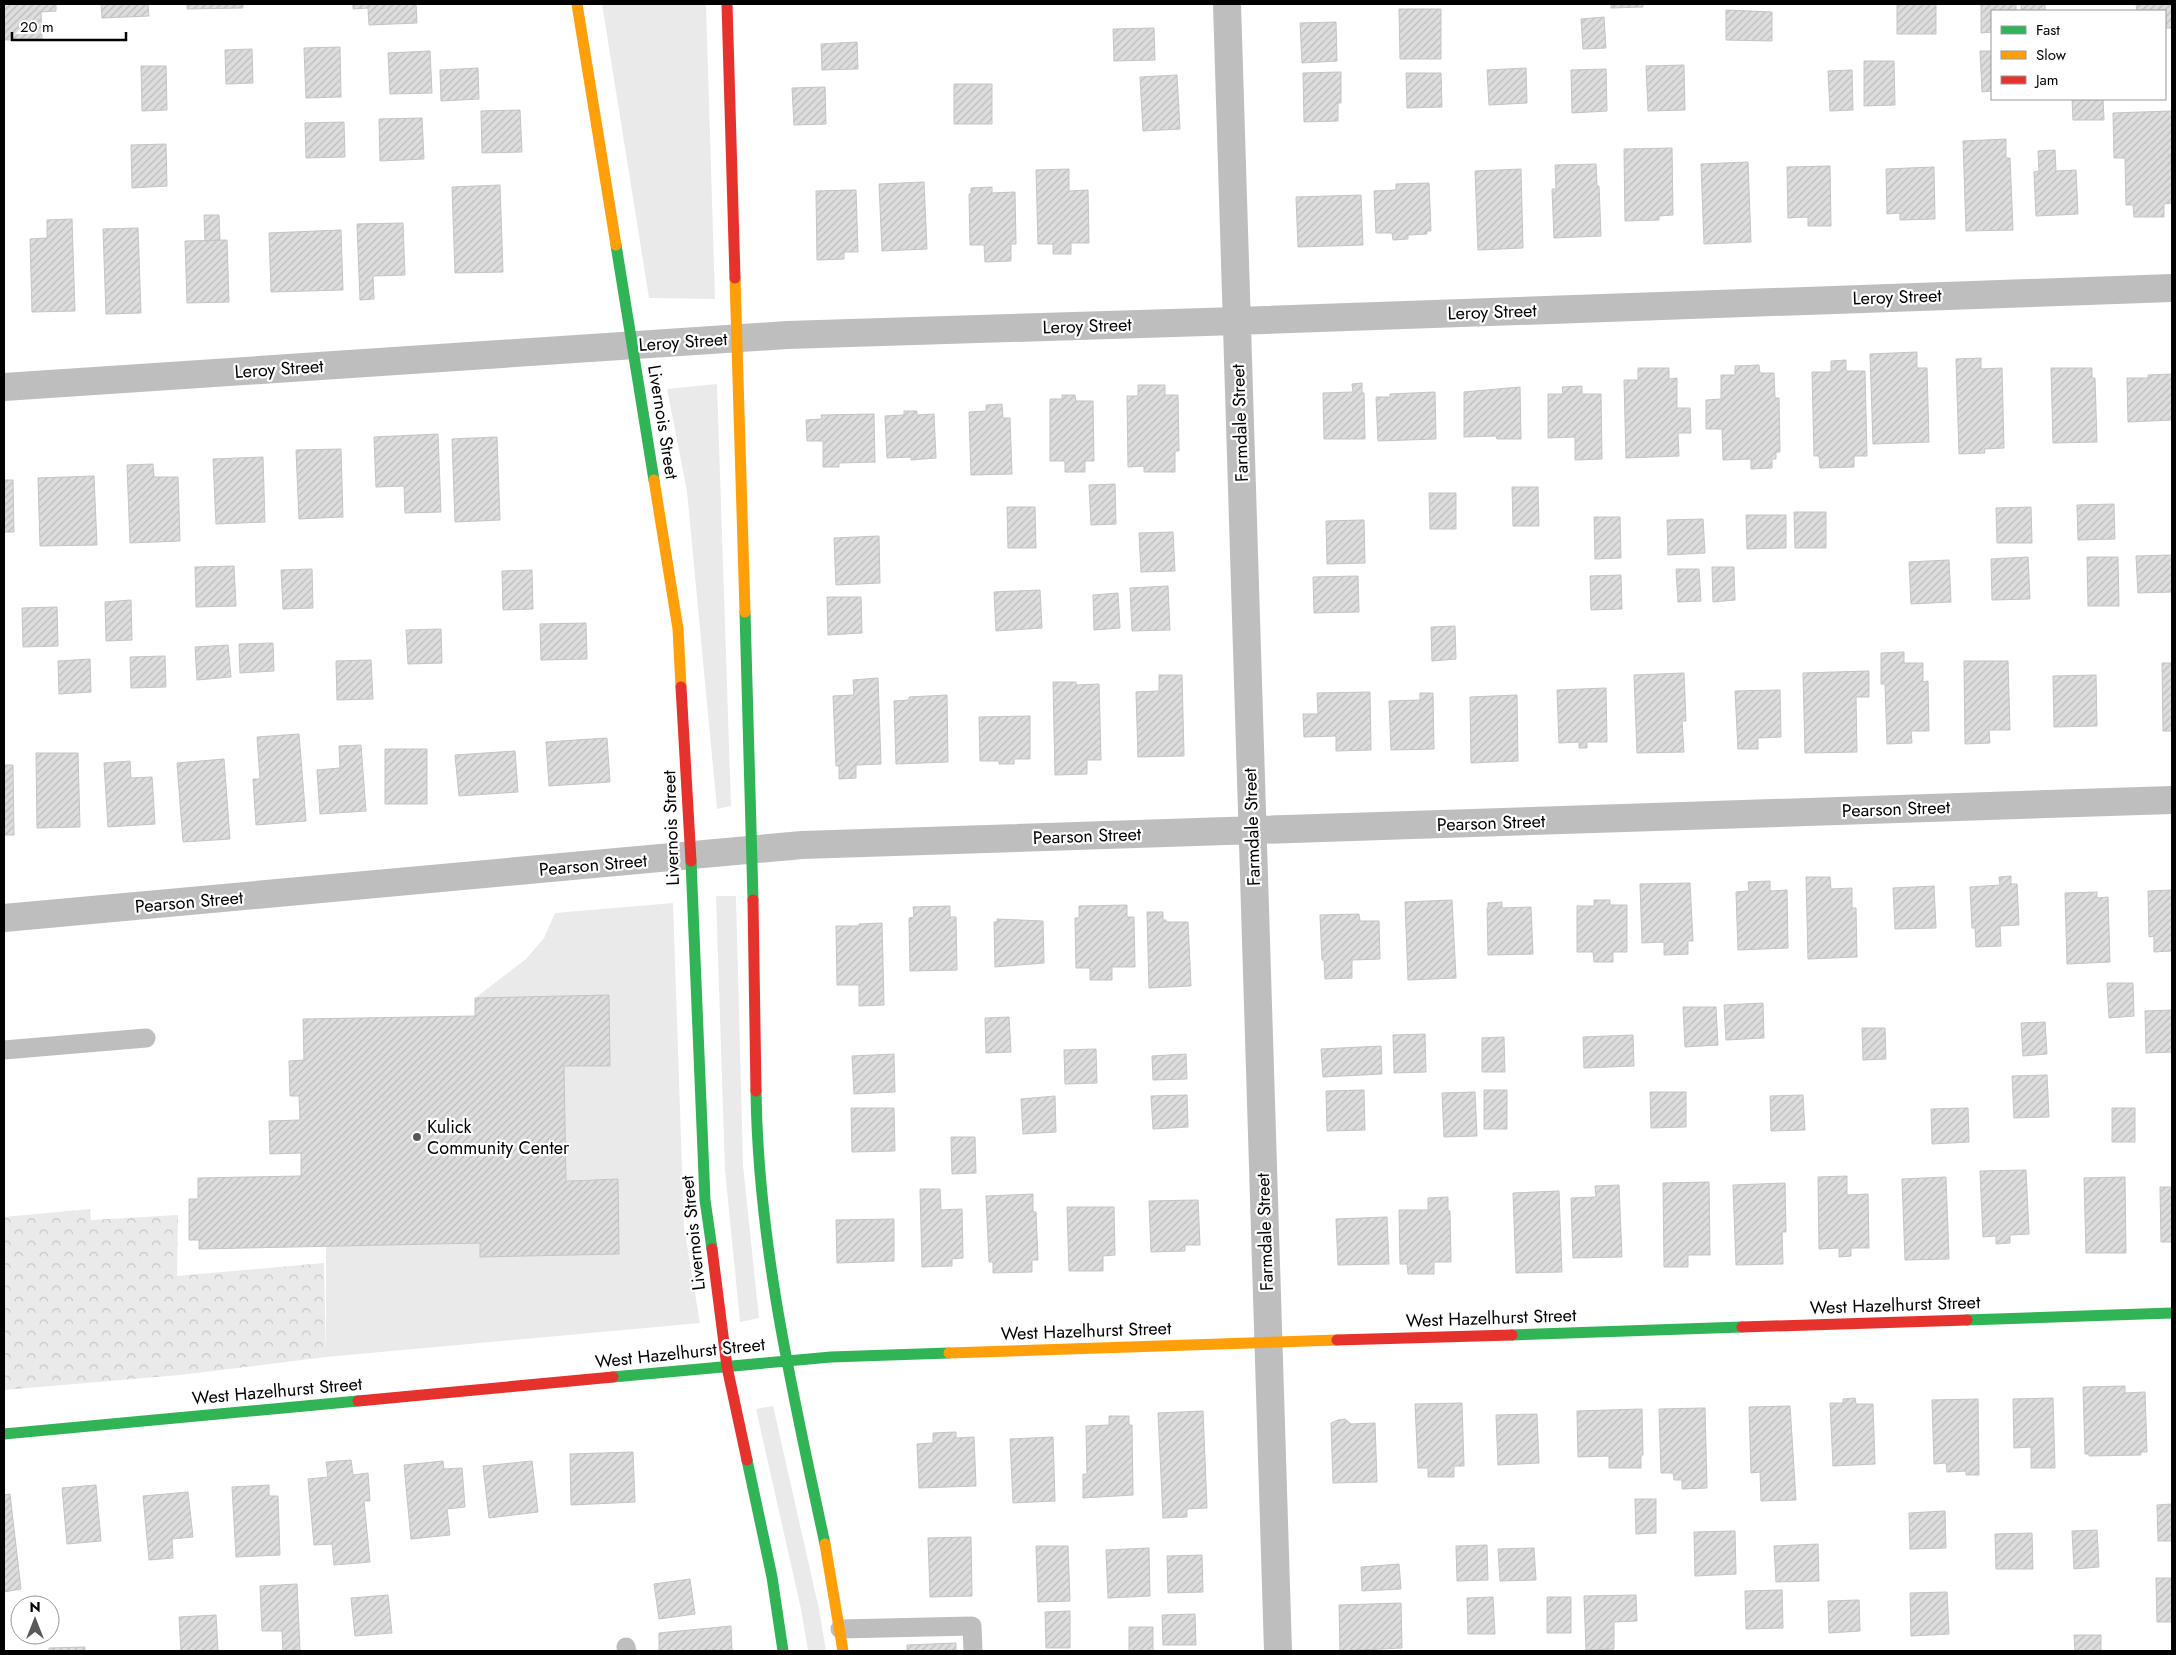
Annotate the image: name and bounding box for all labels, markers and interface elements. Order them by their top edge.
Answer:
scale bar [12,10,126,42]
legend [1991,10,2166,100]
text: 20 m [20,16,54,38]
text: Fast [2036,19,2060,41]
text: Slow [2036,44,2067,66]
text: Jam [2034,69,2059,91]
street label: Leroy Street [1852,282,1943,312]
street label: Leroy Street [1447,297,1538,327]
street label: Leroy Street [1042,311,1133,341]
street label: Leroy Street [638,326,729,358]
street label: Leroy Street [234,353,325,385]
street label: Livernois Street [641,363,685,482]
street label: Farmdale Street [1225,363,1255,482]
street label: Farmdale Street [1237,767,1267,886]
street label: Livernois Street [656,769,686,886]
street label: Pearson Street [1841,794,1951,824]
street label: Pearson Street [1436,808,1546,838]
street label: Pearson Street [1032,821,1142,851]
street label: Pearson Street [538,847,649,883]
street label: Pearson Street [134,884,245,920]
place label: Kulick Community Center [427,1114,570,1161]
marker: Kulick Community Center [411,1131,423,1143]
street label: Farmdale Street [1250,1172,1280,1291]
street label: Livernois Street [674,1174,712,1292]
street label: West Hazelhurst Street [1809,1289,1981,1321]
street label: West Hazelhurst Street [1405,1302,1577,1334]
street label: West Hazelhurst Street [1000,1315,1172,1347]
street label: West Hazelhurst Street [594,1331,767,1375]
street label: West Hazelhurst Street [191,1371,364,1411]
north arrow [10,1595,60,1645]
text: N [29,1597,41,1617]

